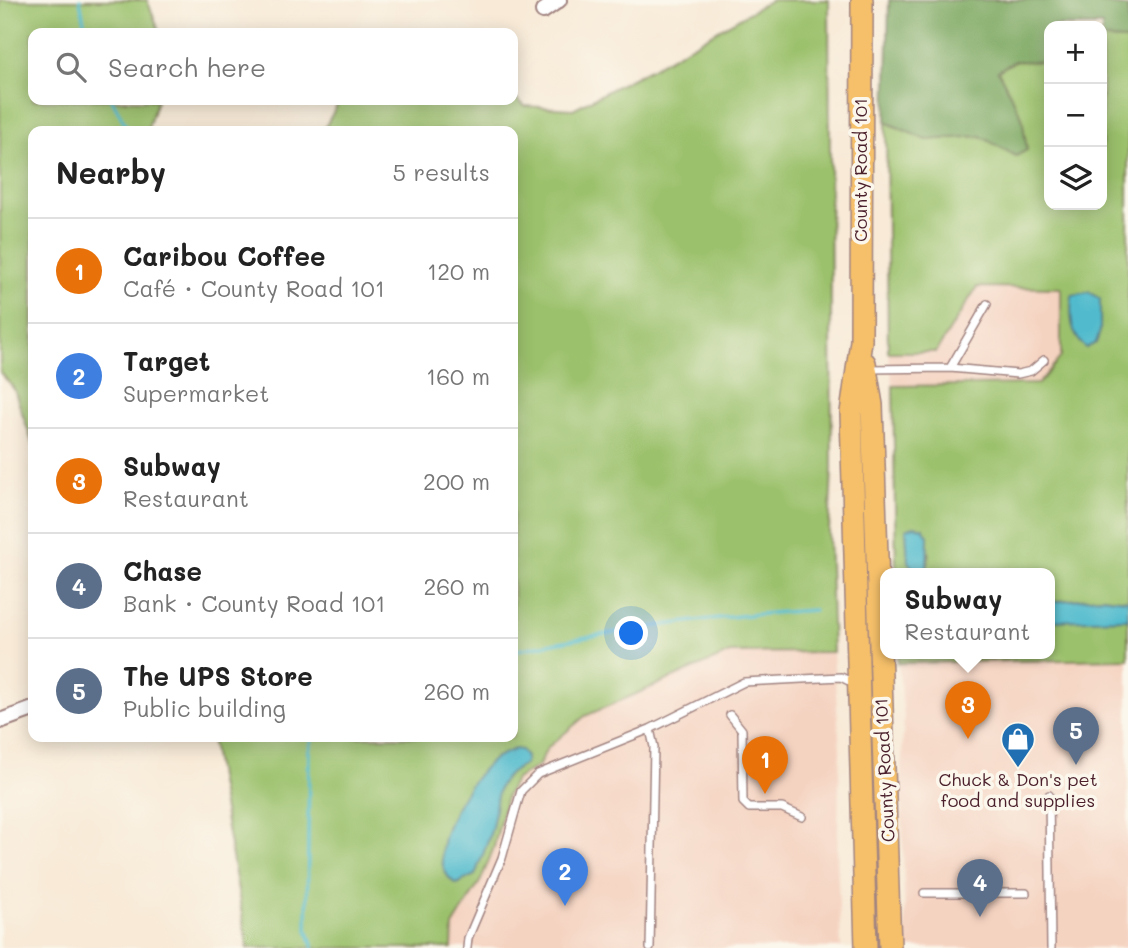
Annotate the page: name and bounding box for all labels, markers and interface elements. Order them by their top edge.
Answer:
map controls [1044,21,1107,210]
button: + [1044,21,1107,84]
search box [28,28,518,105]
icon: search [52,48,90,86]
text: Search here [108,50,266,84]
button: − [1044,84,1107,147]
street label: County Road 101 [848,98,872,242]
button: layers [1044,147,1107,210]
text: Nearby [56,152,166,192]
text: 5 results [393,157,490,187]
text: Caribou Coffee [123,239,326,273]
text: 1 [74,256,84,286]
text: 120 m [427,256,490,286]
text: Café · County Road 101 [123,273,385,303]
text: Target [123,344,210,378]
text: 2 [73,361,85,391]
text: 160 m [426,361,490,391]
text: Supermarket [123,378,269,408]
text: Subway [123,449,221,483]
text: 3 [72,466,86,496]
text: 200 m [423,466,490,496]
text: Restaurant [123,483,249,513]
text: Chase [123,554,202,588]
popup [880,568,1055,659]
text: 4 [72,571,86,601]
text: 260 m [423,571,490,601]
text: Subway [905,582,1002,616]
text: Bank · County Road 101 [123,588,386,618]
your location [614,616,648,650]
text: Restaurant [905,616,1030,646]
text: The UPS Store [123,659,313,693]
text: 5 [72,676,86,706]
text: 260 m [423,676,490,706]
pin: 3 [945,681,991,739]
text: Public building [123,693,286,723]
street label: County Road 101 [868,697,900,843]
pin: 5 [1053,707,1099,765]
shop icon: Chuck & Don's pet food and supplies [999,720,1037,769]
pin: 1 [742,736,788,794]
place label: Chuck & Don's pet food and supplies [938,767,1098,812]
pin: 2 [542,848,588,906]
pin: 4 [957,859,1003,917]

